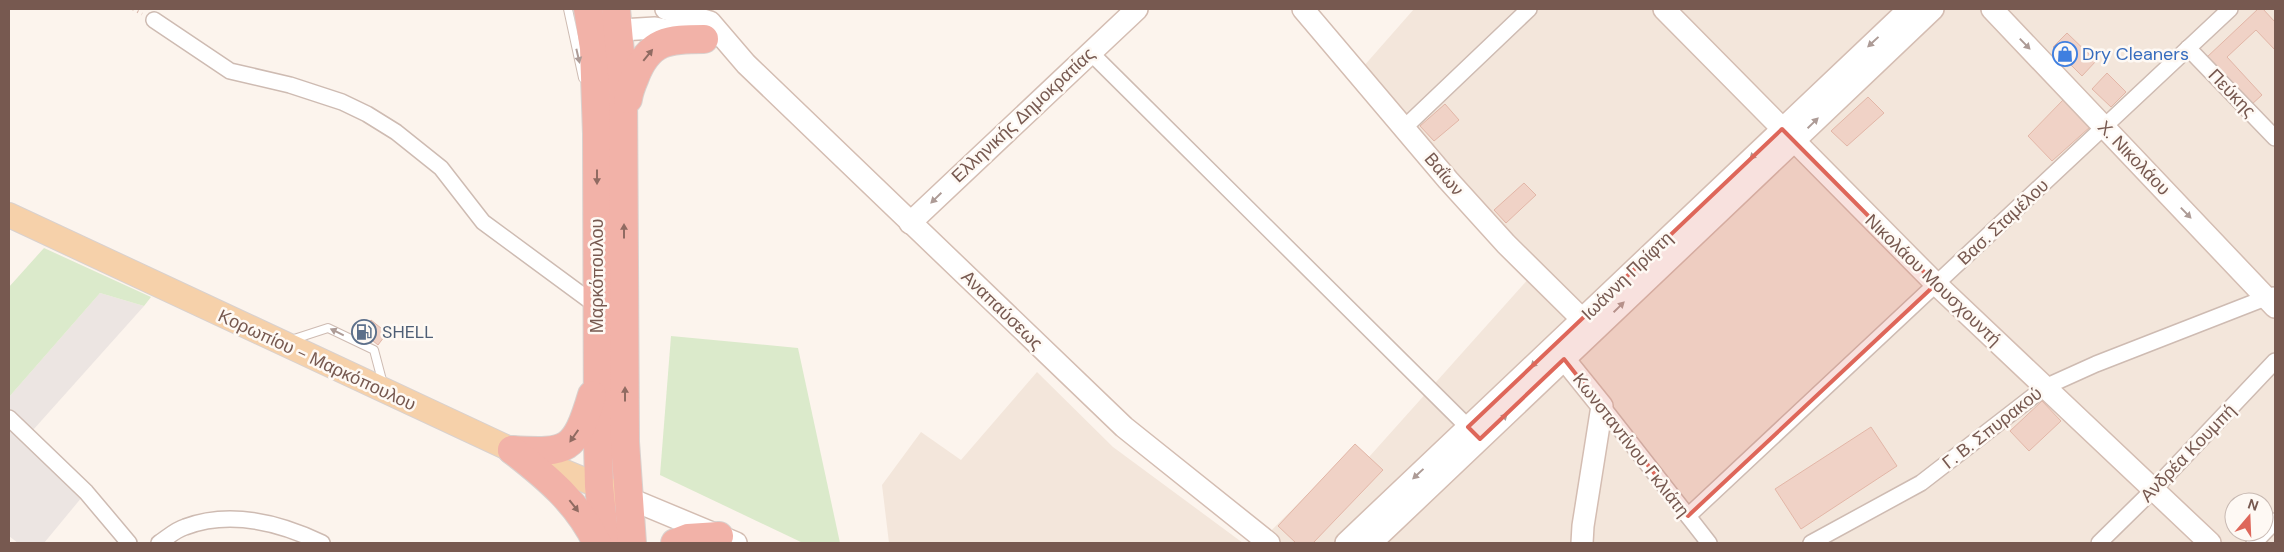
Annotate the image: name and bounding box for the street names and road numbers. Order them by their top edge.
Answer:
street label: Ελληνικής Δημοκρατίας [946,42,1100,188]
street label: Πεύκης [2203,64,2261,123]
street label: Χ. Νικολάου [2092,116,2176,200]
street label: Βαΐων [1419,147,1469,201]
street label: Βασ. Σταμέλου [1952,174,2054,270]
street label: Νικολάου Μουσχουντή [1860,209,2006,351]
street label: Μαρκόπουλου [585,219,609,333]
street label: Ιωάννη Πρίφτη [1576,226,1678,326]
street label: Αναπαύσεως [956,265,1048,355]
street label: Κορωπίου - Μαρκόπουλου [214,304,420,416]
street label: Κωνσταντίνου Γκλιάτη [1567,368,1695,522]
street label: Γ. Β. Σπυρακού [1937,381,2047,475]
street label: Ανδρέα Κουμπή [2135,399,2241,507]

